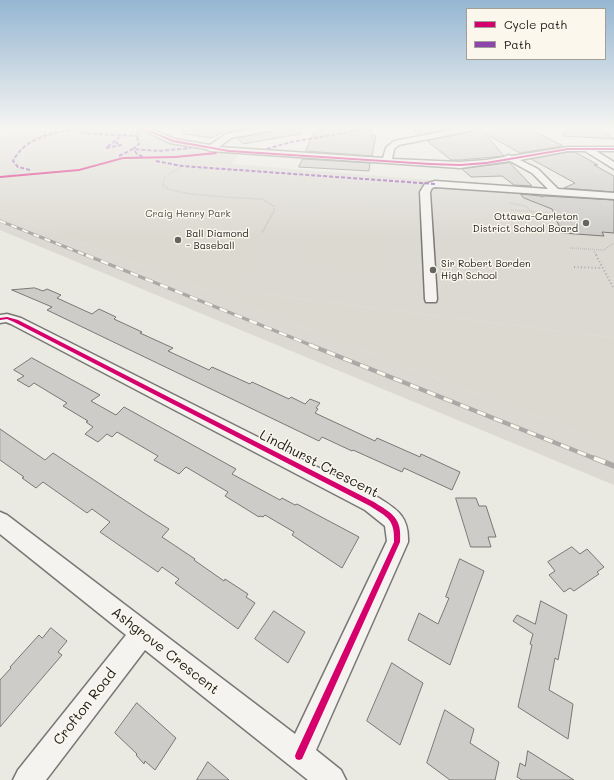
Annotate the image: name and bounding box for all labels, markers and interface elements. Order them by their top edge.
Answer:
legend [466,8,606,60]
text: Cycle path [504,16,567,32]
text: Path [504,36,531,52]
park label: Craig Henry Park [145,208,231,220]
place label: Ottawa-Carleton District School Board [473,211,578,234]
marker: Ottawa-Carleton District School Board [581,218,591,228]
place label: Ball Diamond - Baseball [186,228,249,252]
marker: Ball Diamond - Baseball [173,235,183,245]
place label: Sir Robert Borden High School [441,258,531,282]
marker: Sir Robert Borden High School [428,265,438,275]
street label: Lindhurst Crescent [257,427,381,501]
street label: Ashgrove Crescent [108,604,222,698]
street label: Crofton Road [50,665,120,749]

